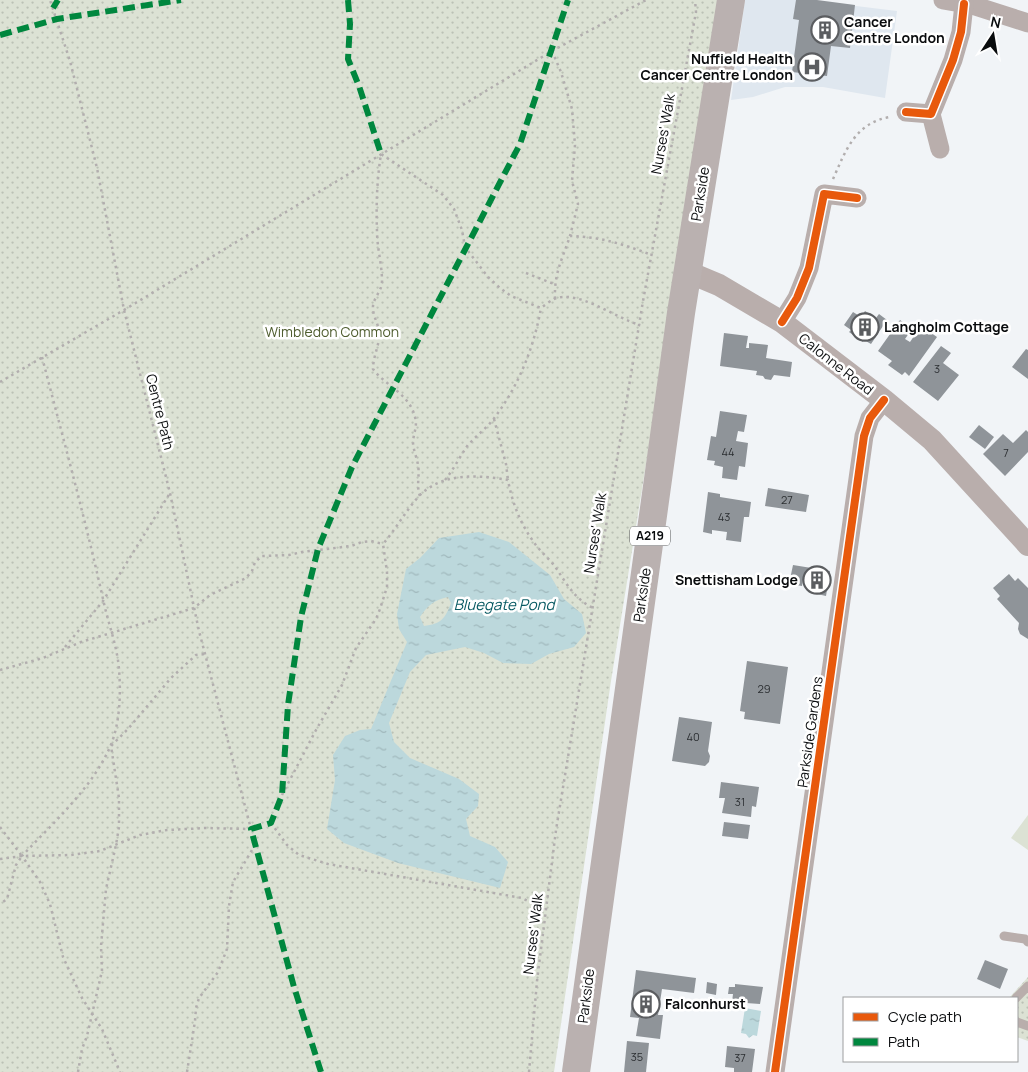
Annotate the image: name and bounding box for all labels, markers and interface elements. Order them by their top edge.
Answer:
north arrow [968,10,1018,60]
text: N [989,11,1003,32]
place label: Cancer Centre London [844,12,945,47]
building icon: Cancer Centre London [810,15,840,45]
place label: Nuffield Health Cancer Centre London [640,49,793,84]
hospital icon: Nuffield Health Cancer Centre London [797,52,827,82]
street label: Nurses' Walk [646,91,679,176]
street label: Parkside [686,165,713,222]
building icon: Langholm Cottage [850,312,880,342]
place label: Langholm Cottage [884,317,1009,336]
park label: Wimbledon Common [265,322,399,341]
street label: Calonne Road [795,328,878,399]
house number: 3 [934,361,940,376]
street label: Centre Path [142,372,179,452]
house number: 44 [721,444,735,459]
house number: 7 [1003,445,1009,460]
street label: Nurses' Walk [579,490,610,575]
house number: 27 [781,492,793,507]
house number: 43 [718,509,730,524]
road number: A219 [630,526,670,546]
building icon: Snettisham Lodge [802,565,832,595]
street label: Parkside [628,566,655,623]
place label: Snettisham Lodge [675,570,798,589]
water label: Bluegate Pond [454,594,556,615]
street label: Parkside Gardens [792,675,827,789]
house number: 29 [757,681,771,696]
house number: 40 [686,729,700,744]
house number: 31 [735,794,745,809]
street label: Nurses' Walk [518,891,547,976]
street label: Parkside [573,968,598,1024]
building icon: Falconhurst [631,989,661,1019]
place label: Falconhurst [665,994,746,1013]
legend [843,997,1018,1062]
text: Cycle path [888,1006,962,1027]
text: Path [888,1031,920,1052]
house number: 35 [631,1049,643,1064]
house number: 37 [734,1050,746,1065]

